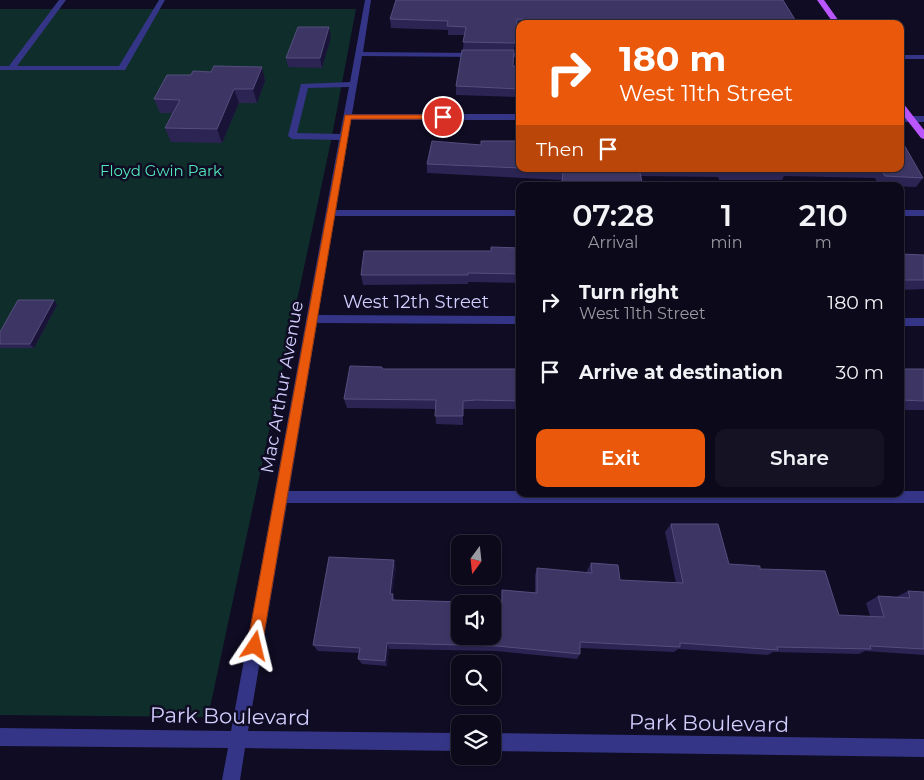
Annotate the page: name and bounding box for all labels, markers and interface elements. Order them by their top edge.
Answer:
text: 180 m [619,37,726,80]
icon: right [536,40,601,105]
text: West 11th Street [619,80,793,107]
pin [422,96,464,138]
icon: arrive [429,103,457,131]
icon: arrive [594,135,622,163]
text: Then [536,138,584,161]
park label: Floyd Gwin Park [100,161,222,180]
text: 07:28 [572,197,654,234]
text: 1 [721,197,732,234]
text: 210 [799,197,848,234]
text: Arrival [588,233,638,252]
text: min [710,233,743,252]
text: m [815,233,832,252]
text: Turn right [579,281,679,304]
icon: right [536,288,564,316]
street label: West 12th Street [343,291,489,313]
text: 180 m [827,291,884,314]
street label: Mac Arthur Avenue [256,299,308,475]
text: West 11th Street [579,304,706,323]
icon: arrive [536,358,564,386]
text: Arrive at destination [579,361,783,384]
text: 30 m [836,361,884,384]
button: Exit [536,429,705,487]
button: Share [715,429,884,487]
north arrow [451,535,501,585]
map controls [451,535,501,765]
button: sound [451,595,501,645]
position arrow [228,619,280,671]
button: search [451,655,501,705]
street label: Park Boulevard [150,702,310,730]
street label: Park Boulevard [629,709,789,737]
button: layers [451,715,501,765]

